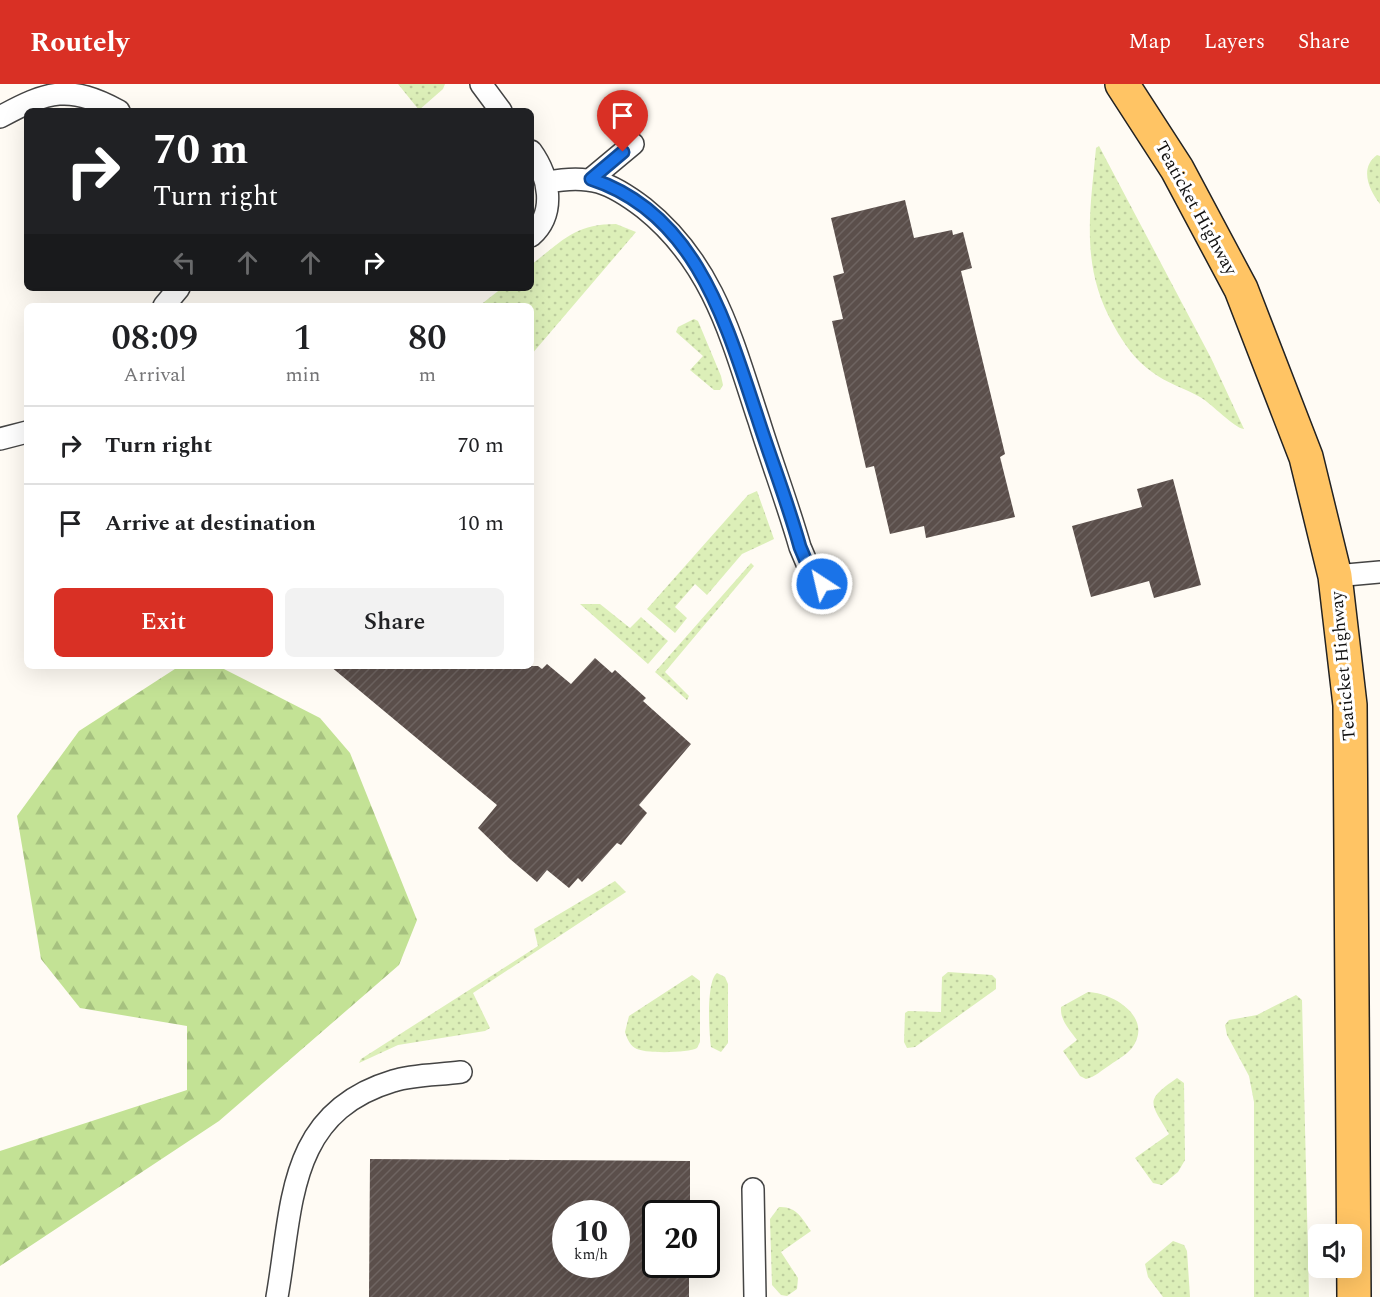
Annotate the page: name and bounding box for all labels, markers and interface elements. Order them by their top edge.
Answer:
text: Routely [30,21,129,64]
text: Map [1129,26,1171,58]
text: Layers [1204,26,1265,58]
text: Share [1298,26,1350,58]
pin [597,90,648,152]
icon: arrive [606,99,639,132]
text: 70 m [153,119,248,182]
icon: right [54,132,132,210]
street label: Teaticket Highway [1148,136,1245,281]
text: Turn right [153,176,278,218]
icon: left [168,246,201,279]
icon: ahead [231,246,264,279]
icon: ahead [294,246,327,279]
icon: right [357,246,390,279]
text: 08:09 [111,311,198,366]
text: 1 [293,311,313,366]
text: 80 [408,311,447,366]
text: Arrival [124,360,186,390]
text: min [286,360,321,390]
text: m [419,360,436,390]
icon: right [54,429,87,462]
text: Turn right [105,429,212,462]
text: 70 m [458,429,504,462]
icon: arrive [54,507,87,540]
text: Arrive at destination [105,507,316,540]
text: 10 m [458,507,504,540]
position arrow [790,552,854,616]
button: Exit [54,588,273,657]
button: Share [285,588,504,657]
street label: Teaticket Highway [1323,589,1363,742]
speed limit sign: 20 [642,1200,720,1278]
text: 10 [574,1209,608,1255]
map controls [1308,1224,1362,1278]
button: sound [1308,1224,1362,1278]
text: km/h [574,1243,608,1266]

